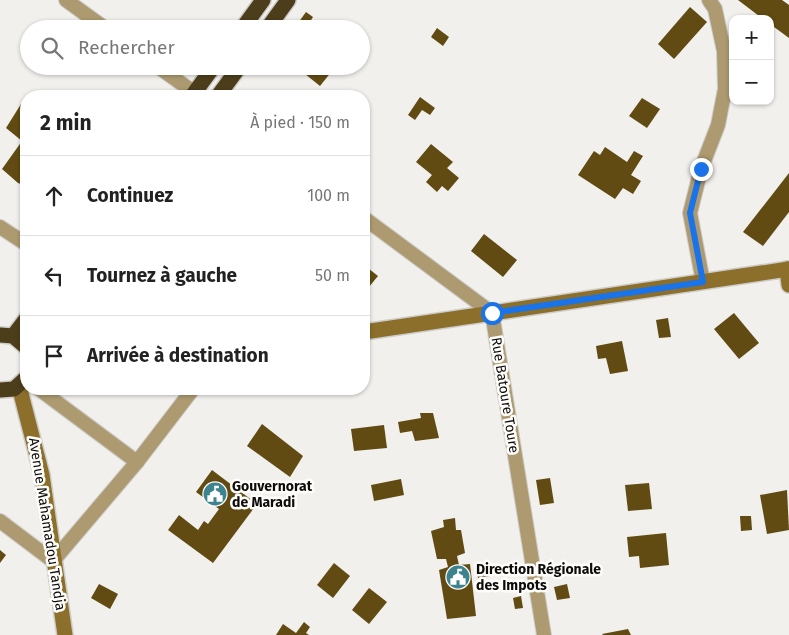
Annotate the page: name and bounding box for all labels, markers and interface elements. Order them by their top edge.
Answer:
map controls [729,15,774,105]
button: + [729,15,774,60]
search box [20,20,370,75]
icon: search [38,34,66,62]
text: Rechercher [78,36,175,59]
button: − [729,60,774,105]
text: 2 min [40,110,92,136]
text: À pied · 150 m [250,113,350,132]
route end [690,158,713,181]
icon: ahead [40,182,68,210]
text: Continuez [87,184,173,207]
text: 100 m [307,186,350,205]
icon: left [40,262,68,290]
text: Tournez à gauche [87,264,237,287]
text: 50 m [315,266,350,285]
route start [481,302,504,325]
street label: Rue Batoure Toure [487,336,523,454]
icon: arrive [40,342,68,370]
text: Arrivée à destination [87,344,269,367]
street label: Avenue Mahamadou Tandja [25,436,69,612]
place label: Gouvernorat de Maradi [232,478,313,511]
public building icon: Gouvernorat de Maradi [202,481,228,507]
place label: Direction Régionale des Impots [476,561,601,594]
public building icon: Direction Régionale des Impots [445,564,471,590]

